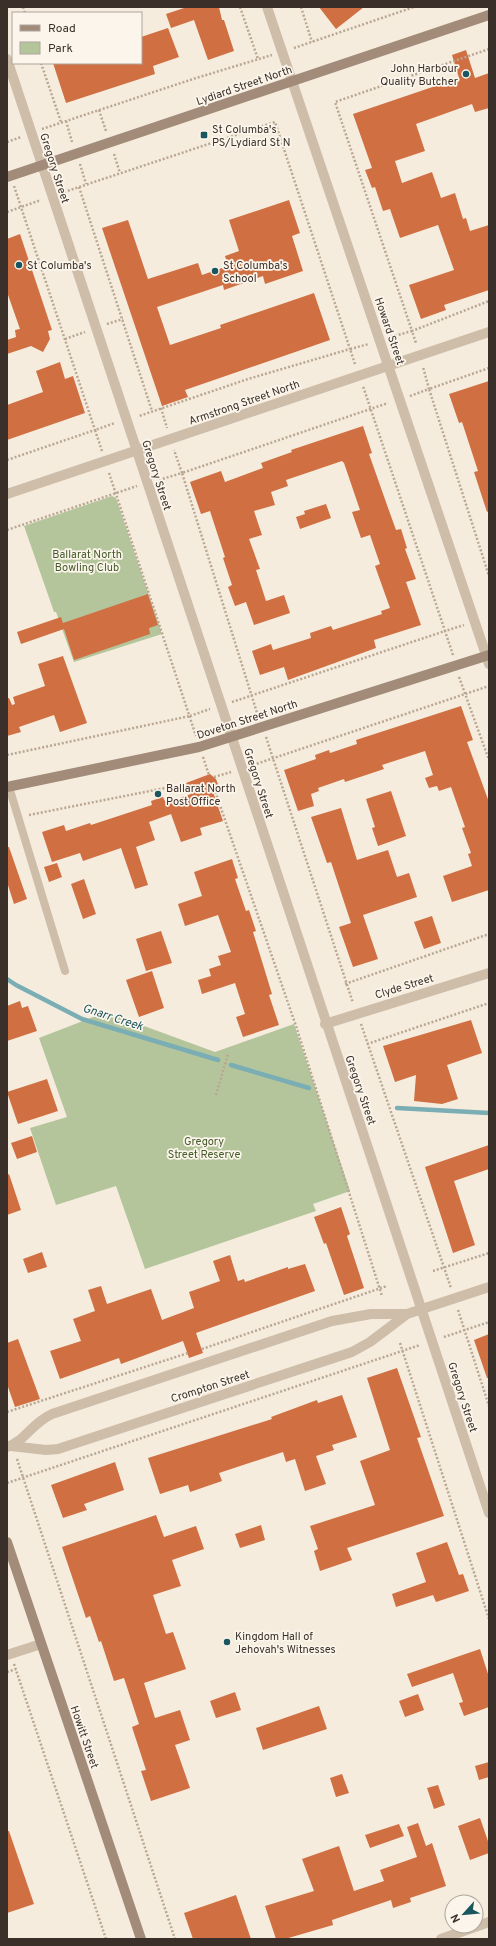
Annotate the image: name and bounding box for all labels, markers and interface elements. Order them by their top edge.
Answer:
legend [12,12,142,64]
text: Road [48,21,76,37]
text: Park [48,41,73,57]
place label: John Harbour Quality Butcher [380,62,459,89]
street label: Lydiard Street North [195,63,294,109]
marker: John Harbour Quality Butcher [461,69,471,79]
place label: St Columba's PS/Lydiard St N [212,123,291,150]
marker: St Columba's PS/Lydiard St N [199,130,209,140]
street label: Gregory Street [36,131,72,205]
place label: St Columba's [27,259,92,273]
place label: St Columba's School [223,259,288,286]
marker: St Columba's [14,260,24,270]
marker: St Columba's School [210,266,220,276]
street label: Howard Street [371,296,407,367]
street label: Armstrong Street North [187,377,302,429]
street label: Gregory Street [138,438,174,512]
park label: Ballarat North Bowling Club [52,548,122,575]
street label: Doveton Street North [195,697,299,743]
street label: Gregory Street [240,746,276,820]
place label: Ballarat North Post Office [166,782,236,809]
marker: Ballarat North Post Office [153,789,163,799]
street label: Clyde Street [373,971,435,1003]
water label: Gnarr Creek [80,1001,146,1036]
street label: Gregory Street [342,1054,379,1127]
park label: Gregory Street Reserve [168,1135,240,1162]
street label: Gregory Street [444,1360,480,1434]
street label: Crompton Street [169,1368,251,1406]
place label: Kingdom Hall of Jehovah's Witnesses [235,1630,336,1657]
marker: Kingdom Hall of Jehovah's Witnesses [222,1637,232,1647]
street label: Howitt Street [67,1704,101,1771]
north arrow [444,1894,484,1934]
text: N [448,1911,464,1925]

